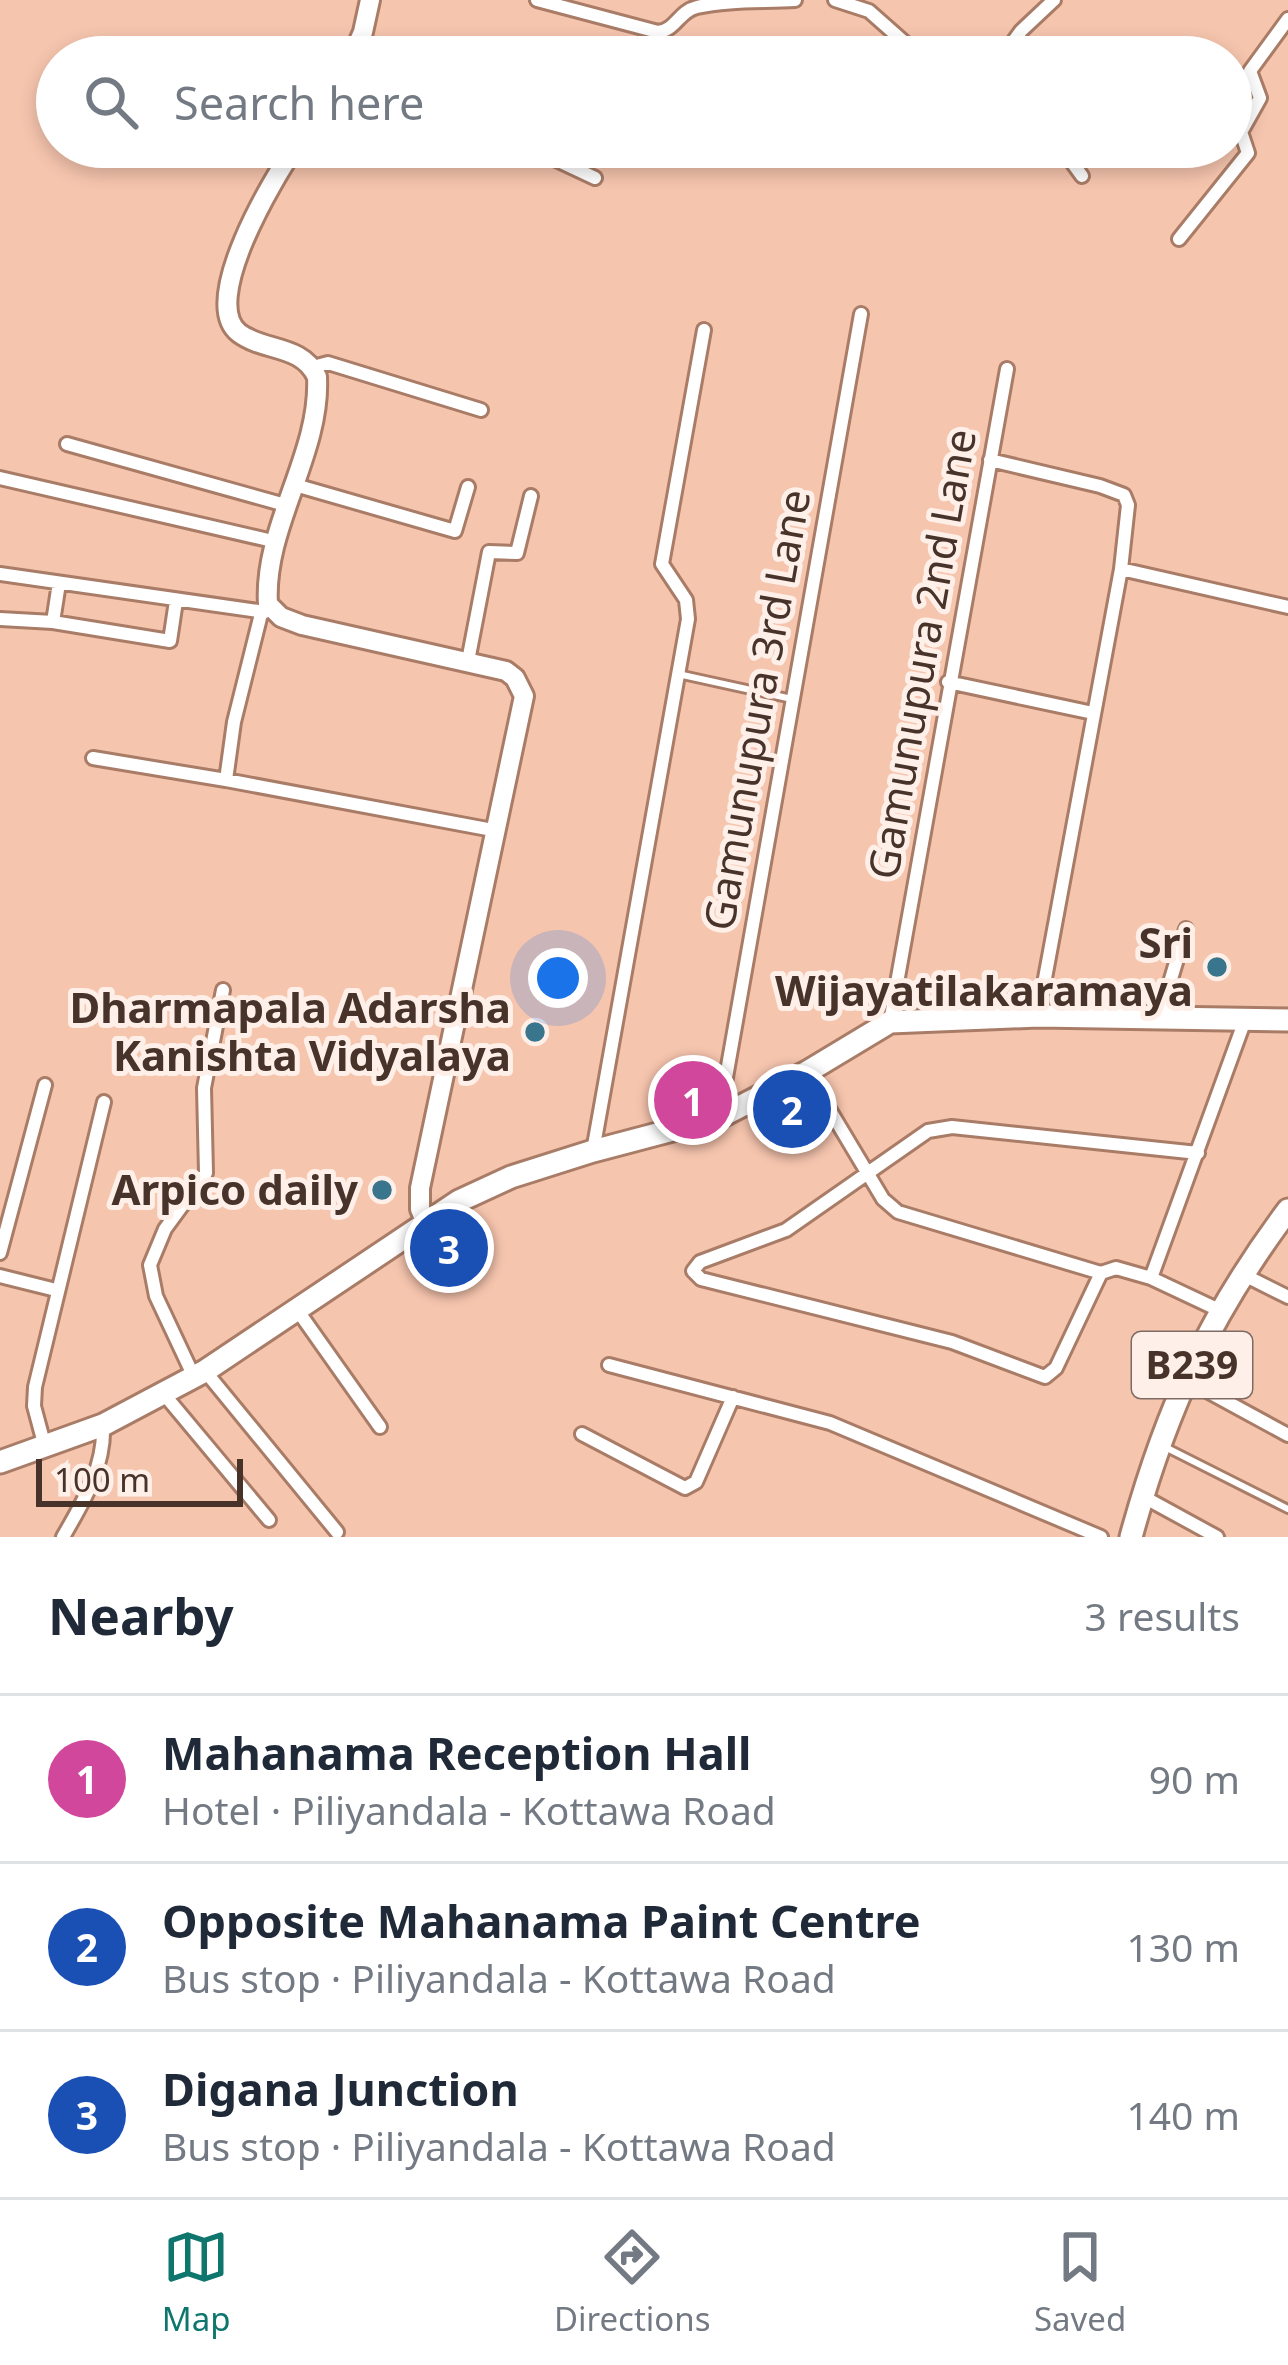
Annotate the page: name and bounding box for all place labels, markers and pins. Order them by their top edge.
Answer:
place label: Sri Wijayatilakaramaya [775,913,1193,1018]
marker: Sri Wijayatilakaramaya [1204,954,1230,980]
place label: Dharmapala Adarsha Kanishta Vidyalaya [70,978,511,1083]
marker: Dharmapala Adarsha Kanishta Vidyalaya [522,1019,548,1045]
pin: 1 [654,1055,732,1145]
pin: 2 [753,1064,831,1154]
place label: Arpico daily [111,1160,358,1217]
marker: Arpico daily [369,1177,395,1203]
pin: 3 [410,1203,488,1293]

